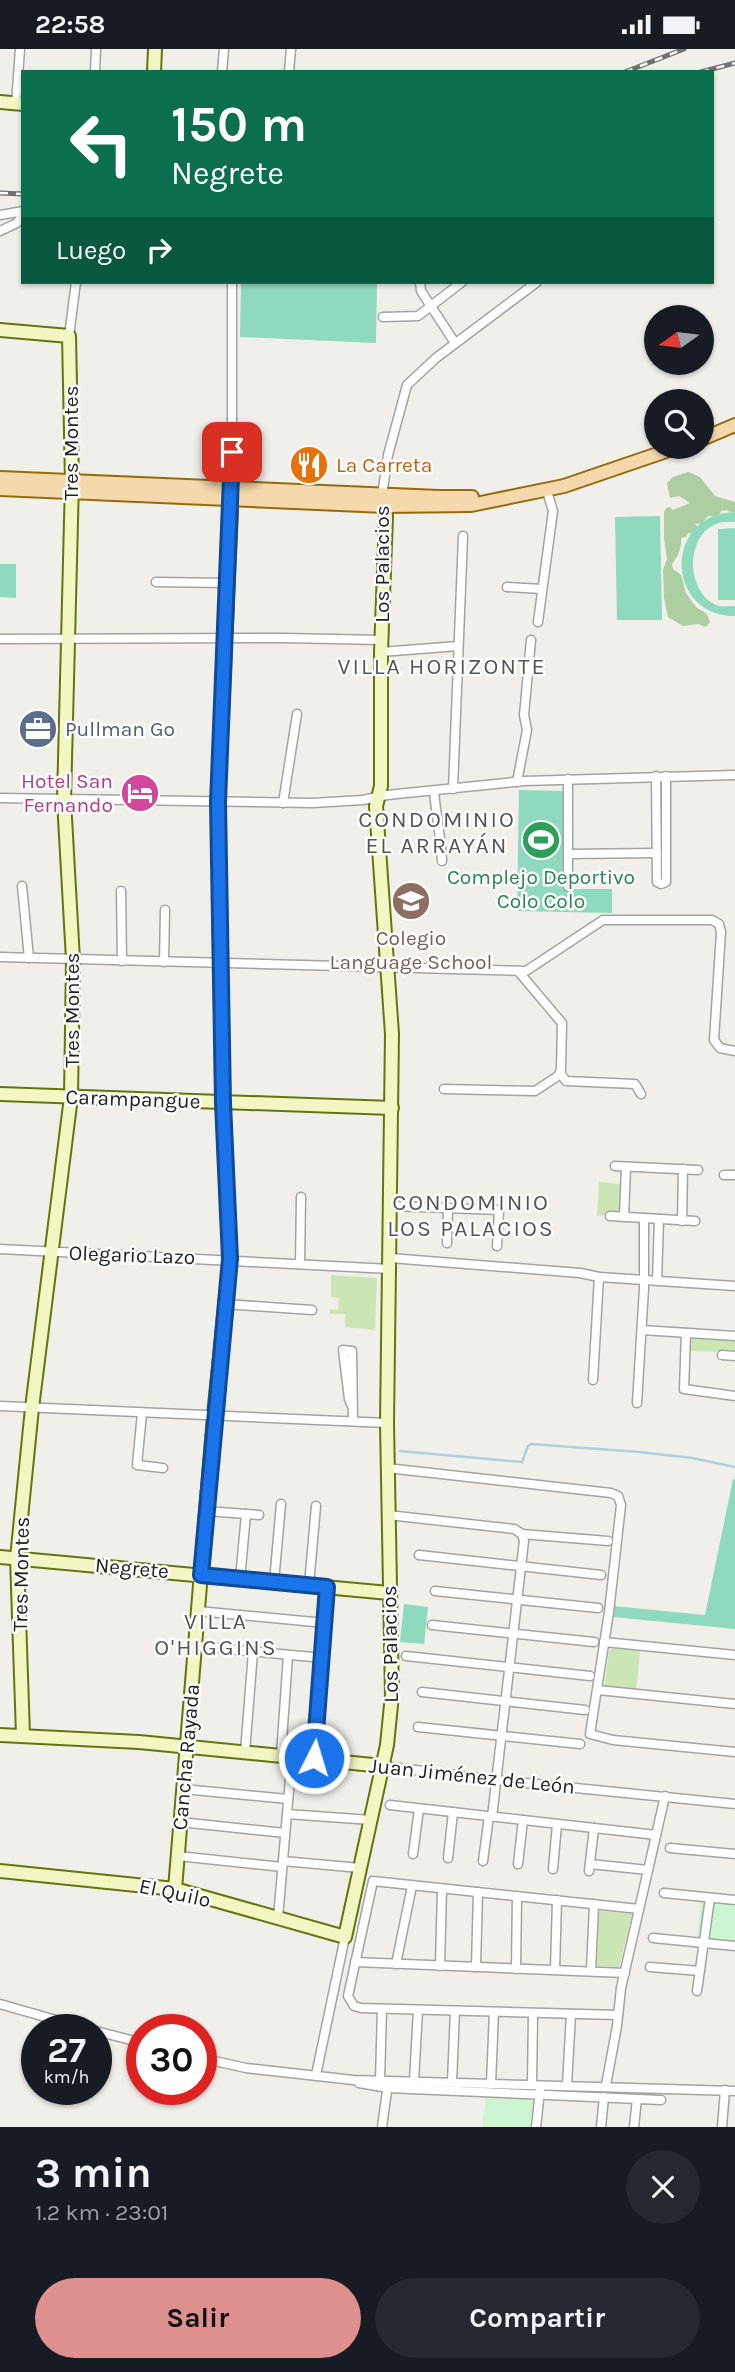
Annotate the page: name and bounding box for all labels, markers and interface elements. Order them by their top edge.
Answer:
text: 22:58 [35,9,105,40]
text: 150 m [171,96,307,153]
icon: left [56,98,147,189]
text: Negrete [171,155,284,192]
icon: right [140,231,178,269]
text: Luego [56,235,126,266]
north arrow [644,305,714,375]
map controls [644,305,714,459]
street label: Tres Montes [59,385,83,501]
button: search [644,389,714,459]
pin [202,422,262,482]
icon: arrive [213,433,251,471]
restaurant icon: La Carreta [288,444,330,486]
place label: La Carreta [336,453,432,477]
street label: Los Palacios [370,505,394,623]
district label: VILLA HORIZONTE [338,653,546,680]
office icon: Pullman Go [17,708,59,750]
place label: Pullman Go [65,717,175,741]
place label: Hotel San Fernando [21,769,113,817]
hotel icon: Hotel San Fernando [119,772,161,814]
district label: CONDOMINIO EL ARRAYÁN [358,806,516,859]
sports icon: Complejo Deportivo Colo Colo [520,819,562,861]
place label: Complejo Deportivo Colo Colo [447,865,635,913]
school or university icon: Colegio Language School [390,880,432,922]
place label: Colegio Language School [330,926,492,974]
street label: Tres Montes [60,952,84,1068]
street label: Carampangue [65,1085,201,1113]
district label: CONDOMINIO LOS PALACIOS [387,1189,555,1242]
street label: Olegario Lazo [68,1241,196,1269]
street label: Tres Montes [8,1516,34,1632]
street label: Negrete [94,1553,170,1583]
street label: Los Palacios [377,1585,403,1703]
district label: VILLA O'HIGGINS [154,1608,278,1661]
street label: Cancha Rayada [168,1683,204,1831]
position arrow [277,1721,351,1795]
street label: Juan Jiménez de León [368,1753,576,1799]
street label: El Quilo [137,1874,213,1912]
speed limit sign: 30 [126,2014,217,2105]
text: 27 [47,2030,86,2071]
text: km/h [44,2066,89,2088]
text: 3 min [35,2148,152,2198]
button: close [626,2150,700,2224]
text: 1.2 km · 23:01 [35,2199,168,2226]
button: Salir [35,2278,361,2358]
button: Compartir [375,2278,700,2358]

